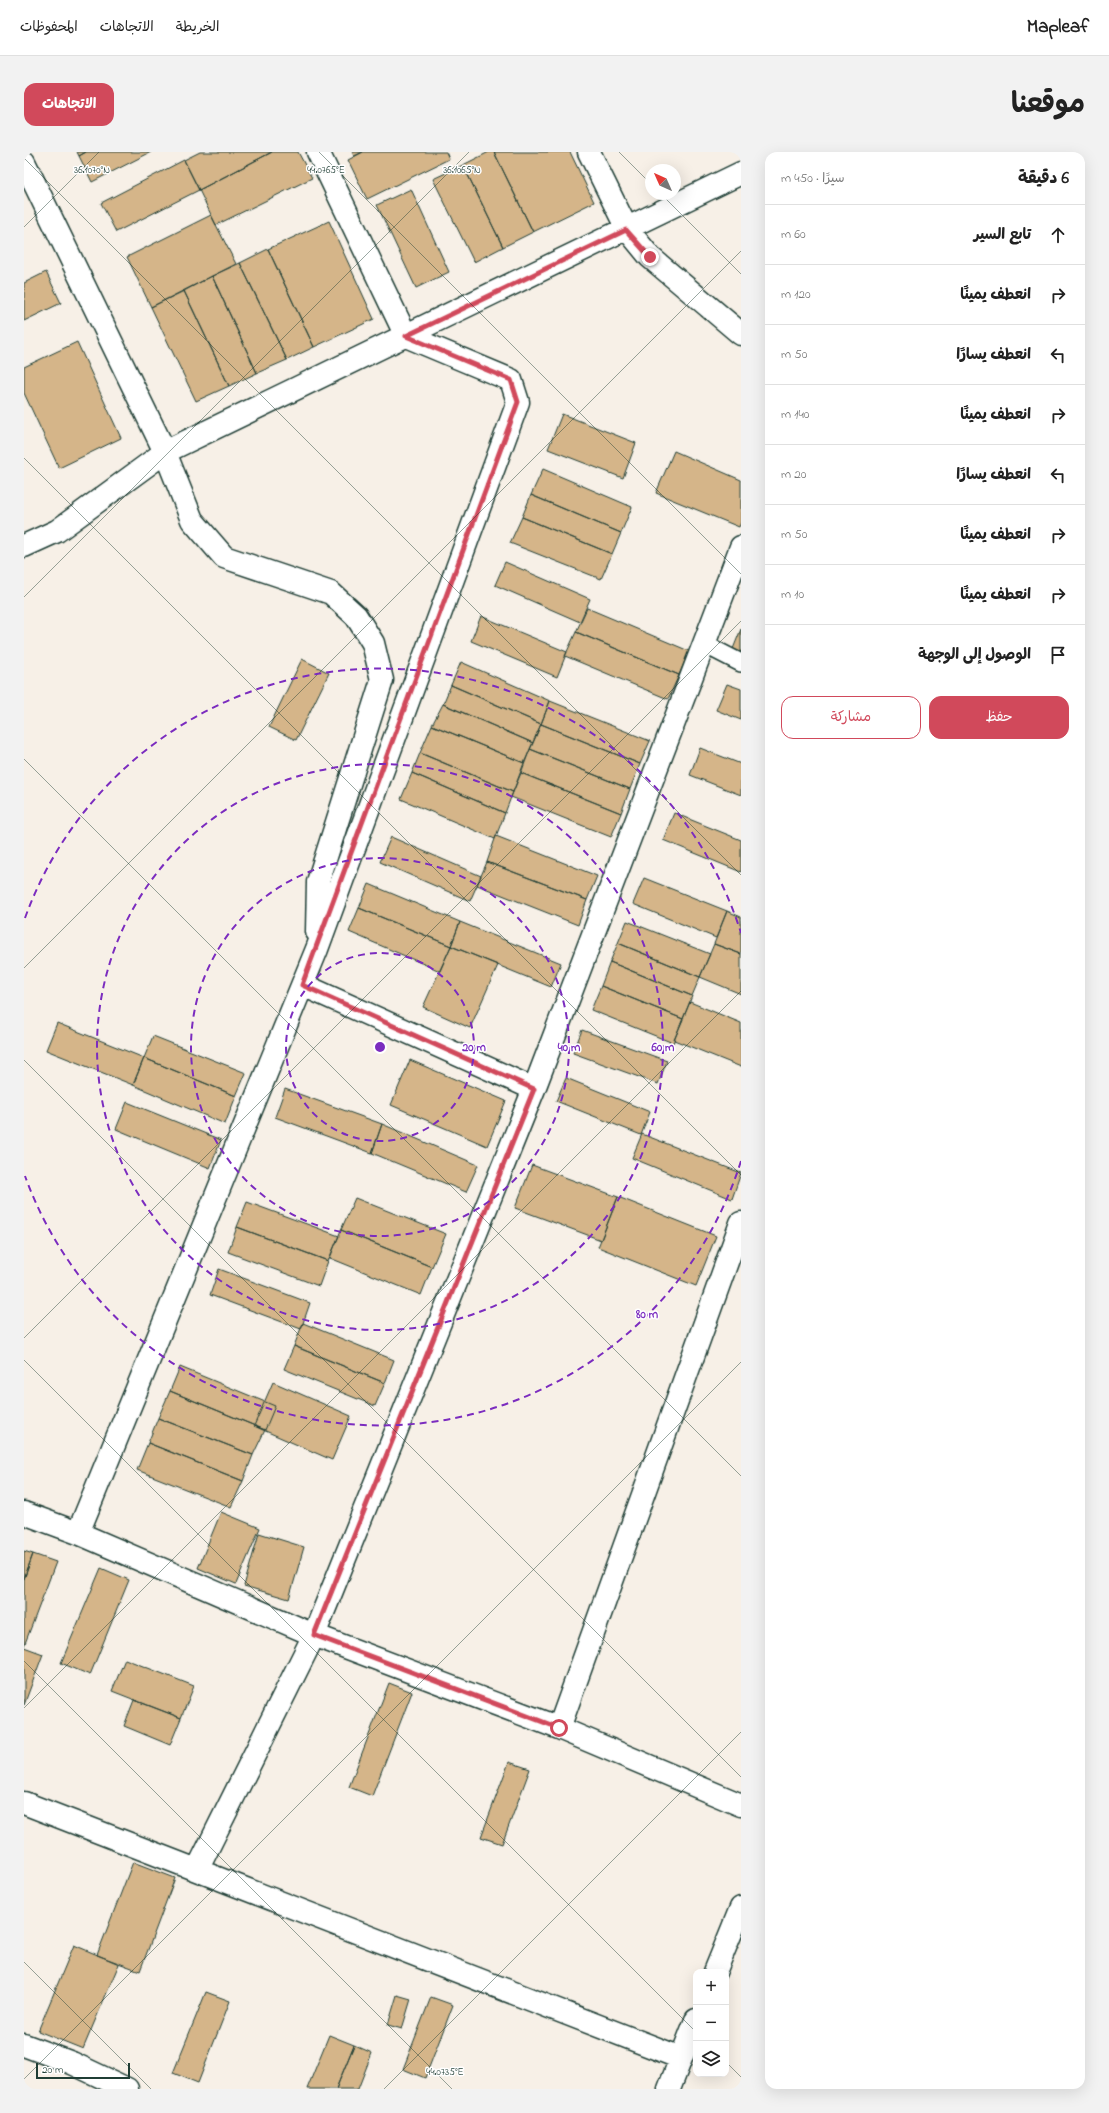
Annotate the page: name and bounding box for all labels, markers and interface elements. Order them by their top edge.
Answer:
text: Mapleaf [1027,14,1089,41]
text: المحفوظات [20,17,78,38]
text: الاتجاهات [100,17,154,38]
text: الخريطة [176,17,219,38]
button: الاتجاهات [24,83,114,126]
text: موقعنا [1011,85,1085,126]
text: 36.1070°N [74,163,110,178]
text: 44.0765°E [307,163,345,178]
text: 36.1065°N [443,163,481,178]
north arrow [645,164,681,200]
text: 6 دقيقة [1018,166,1069,191]
text: سيرًا · 450 m [781,169,845,188]
text: تابع السير [974,224,1031,246]
icon: ahead [1047,224,1069,246]
text: 60 m [781,225,806,244]
route end [641,248,659,266]
text: انعطف يمينًا [960,284,1031,306]
icon: right [1047,284,1069,306]
text: 120 m [781,285,811,304]
text: انعطف يسارًا [956,344,1031,366]
icon: left [1047,344,1069,366]
text: 50 m [781,345,807,364]
text: انعطف يمينًا [960,404,1031,426]
icon: right [1047,404,1069,426]
text: 140 m [781,405,809,424]
text: انعطف يسارًا [956,464,1031,486]
icon: left [1047,464,1069,486]
text: 20 m [781,465,806,484]
text: انعطف يمينًا [960,524,1031,546]
icon: right [1047,524,1069,546]
text: 50 m [781,525,807,544]
text: انعطف يمينًا [960,584,1031,606]
icon: right [1047,584,1069,606]
text: 10 m [781,585,804,604]
text: الوصول إلى الوجهة [918,644,1031,666]
icon: arrive [1047,644,1069,666]
button: مشاركة [781,696,921,739]
button: حفظ [929,696,1069,739]
text: 20 m [461,1039,486,1057]
text: 40 m [557,1039,581,1057]
text: 60 m [651,1039,675,1057]
centre of rings [373,1040,387,1054]
text: 80 m [635,1306,659,1324]
route start [550,1719,568,1737]
map controls [693,1969,729,2077]
button: + [693,1969,729,2005]
button: − [693,2005,729,2041]
button: layers [693,2041,729,2077]
scale bar [36,2061,130,2080]
text: 20 m [42,2062,64,2078]
text: 44.0735°E [426,2065,464,2080]

